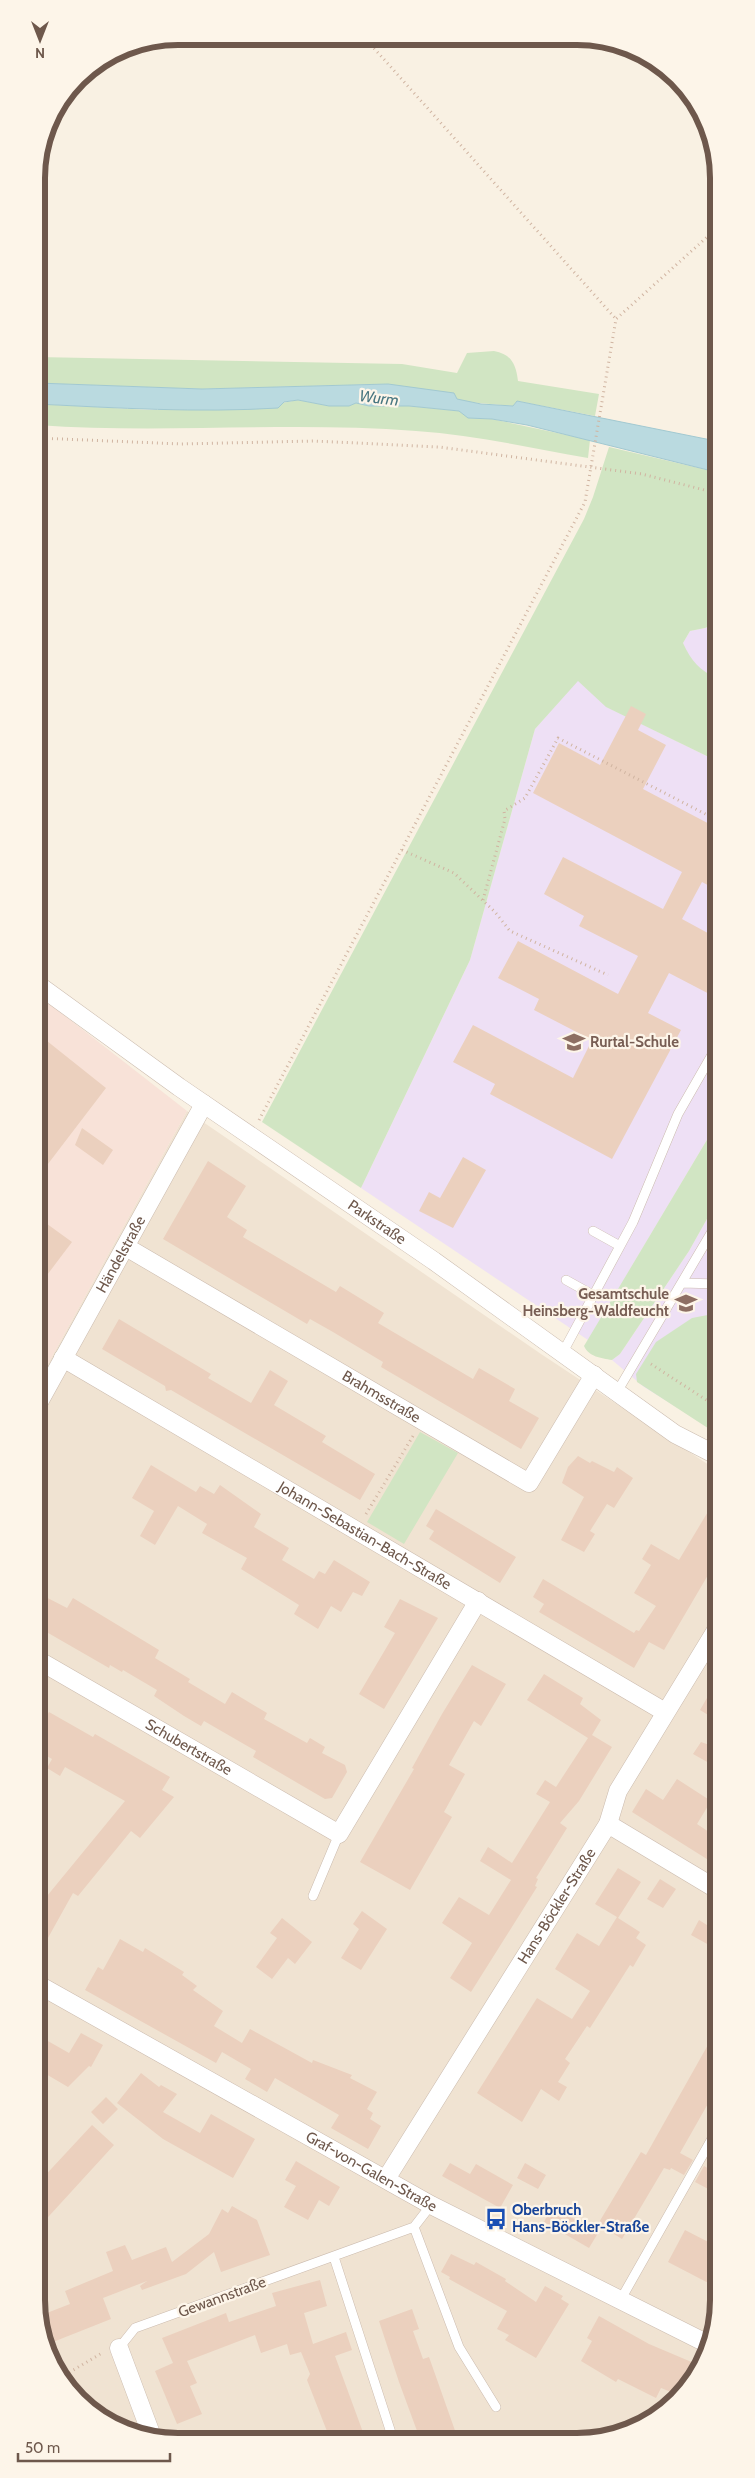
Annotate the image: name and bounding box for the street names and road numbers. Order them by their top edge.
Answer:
street label: Parkstraße [344,1196,410,1248]
street label: Händelstraße [92,1213,149,1296]
street label: Brahmsstraße [339,1367,424,1427]
street label: Johann-Sebastian-Bach-Straße [274,1477,455,1593]
street label: Schubertstraße [142,1715,235,1779]
street label: Hans-Böckler-Straße [514,1845,600,1967]
street label: Graf-von-Galen-Straße [302,2127,440,2216]
street label: Gewannstraße [176,2273,269,2321]

